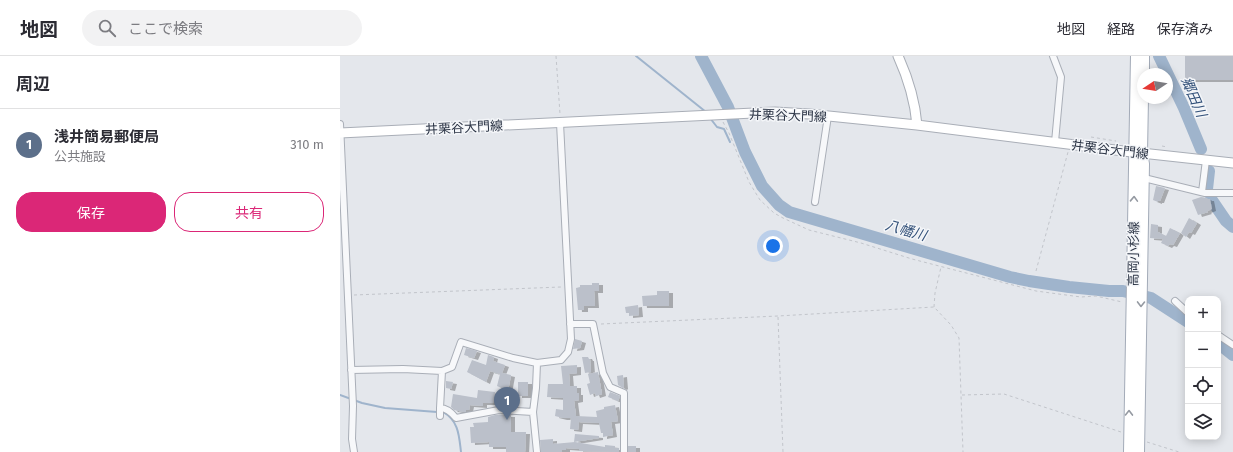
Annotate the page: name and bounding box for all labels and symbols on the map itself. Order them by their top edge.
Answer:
north arrow [1137,68,1173,104]
water label: 郷田川 [1177,75,1211,122]
street label: 井栗谷大門線 [749,107,827,124]
street label: 井栗谷大門線 [425,118,503,137]
street label: 井栗谷大門線 [1070,137,1150,162]
one-way arrow [1130,196,1138,202]
water label: 八幡川 [883,217,930,245]
street label: 高岡小杉線 [1125,221,1142,287]
your location [763,236,783,256]
one-way arrow [1137,301,1146,307]
pin: 1 [494,387,520,420]
one-way arrow [1125,410,1134,416]

